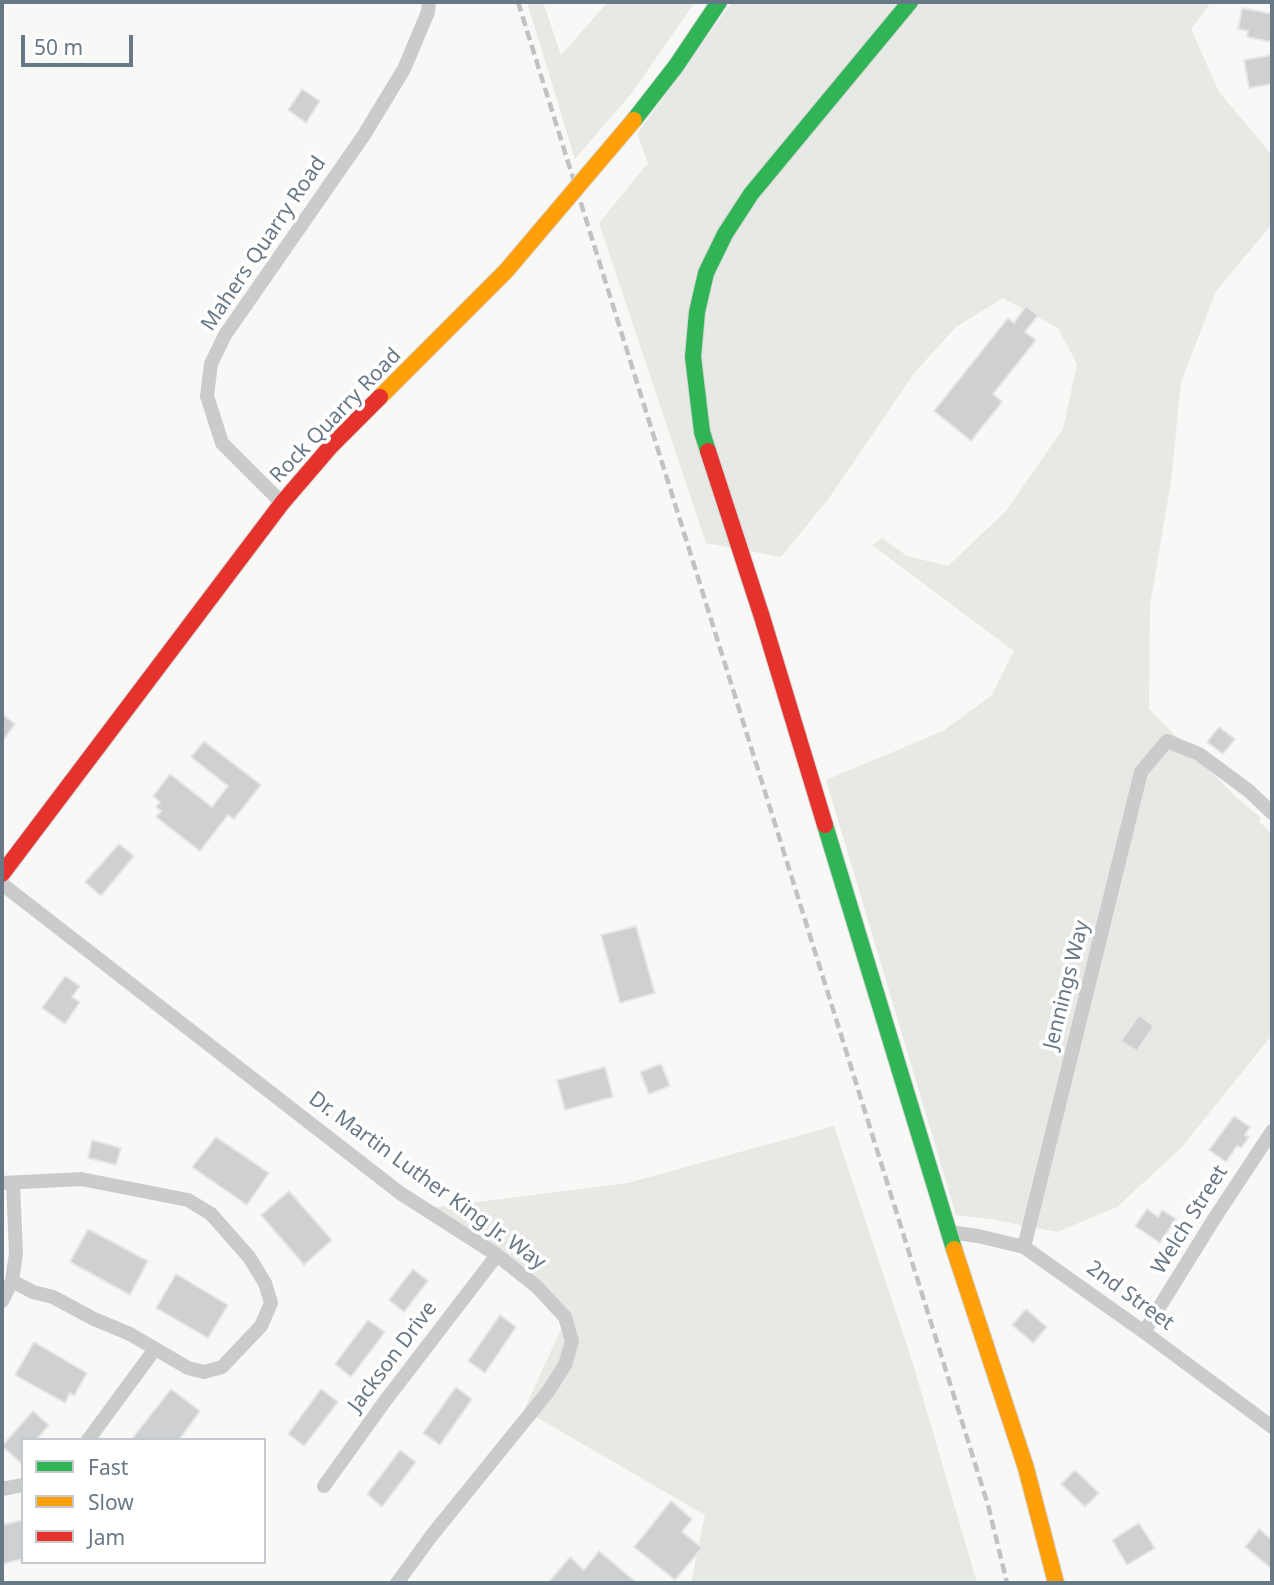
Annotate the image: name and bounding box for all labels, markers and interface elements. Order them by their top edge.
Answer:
scale bar [24,21,136,65]
text: 50 m [34,33,83,61]
street label: Mahers Quarry Road [196,152,332,336]
street label: Rock Quarry Road [265,343,407,489]
street label: Jennings Way [1039,918,1095,1052]
street label: Dr. Martin Luther King Jr. Way [304,1087,550,1275]
street label: Welch Street [1147,1161,1233,1279]
street label: 2nd Street [1081,1256,1179,1336]
street label: Jackson Drive [343,1297,443,1417]
legend [21,1438,266,1564]
text: Fast [88,1453,128,1481]
text: Slow [88,1488,134,1516]
text: Jam [88,1523,125,1551]

